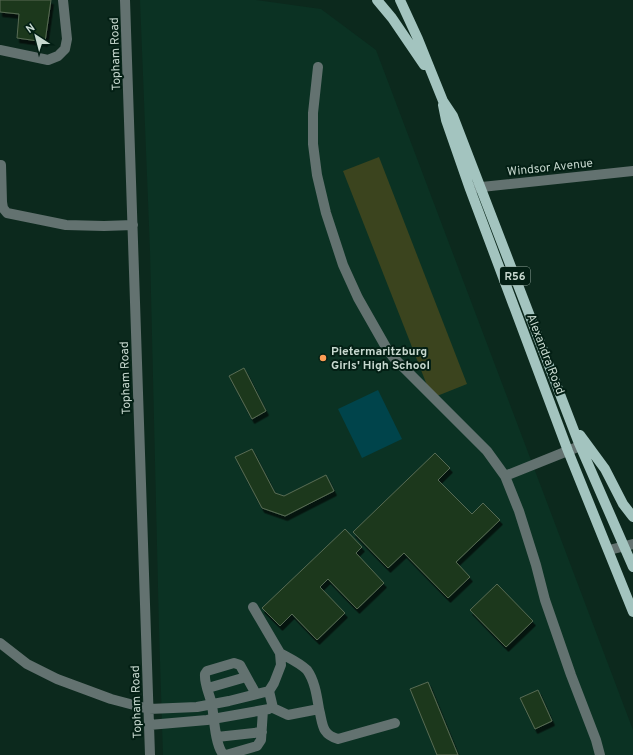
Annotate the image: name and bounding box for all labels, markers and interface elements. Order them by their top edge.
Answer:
north arrow [16,16,56,56]
street label: Topham Road [107,17,125,91]
text: N [23,21,38,37]
street label: Windsor Avenue [506,156,594,180]
road number: R56 [500,267,530,285]
street label: Alexandra Road [522,312,568,397]
street label: Topham Road [117,341,135,415]
place label: Pietermaritzburg Girls' High School [331,344,430,374]
marker: Pietermaritzburg Girls' High School [318,353,328,363]
street label: Topham Road [128,665,146,739]

